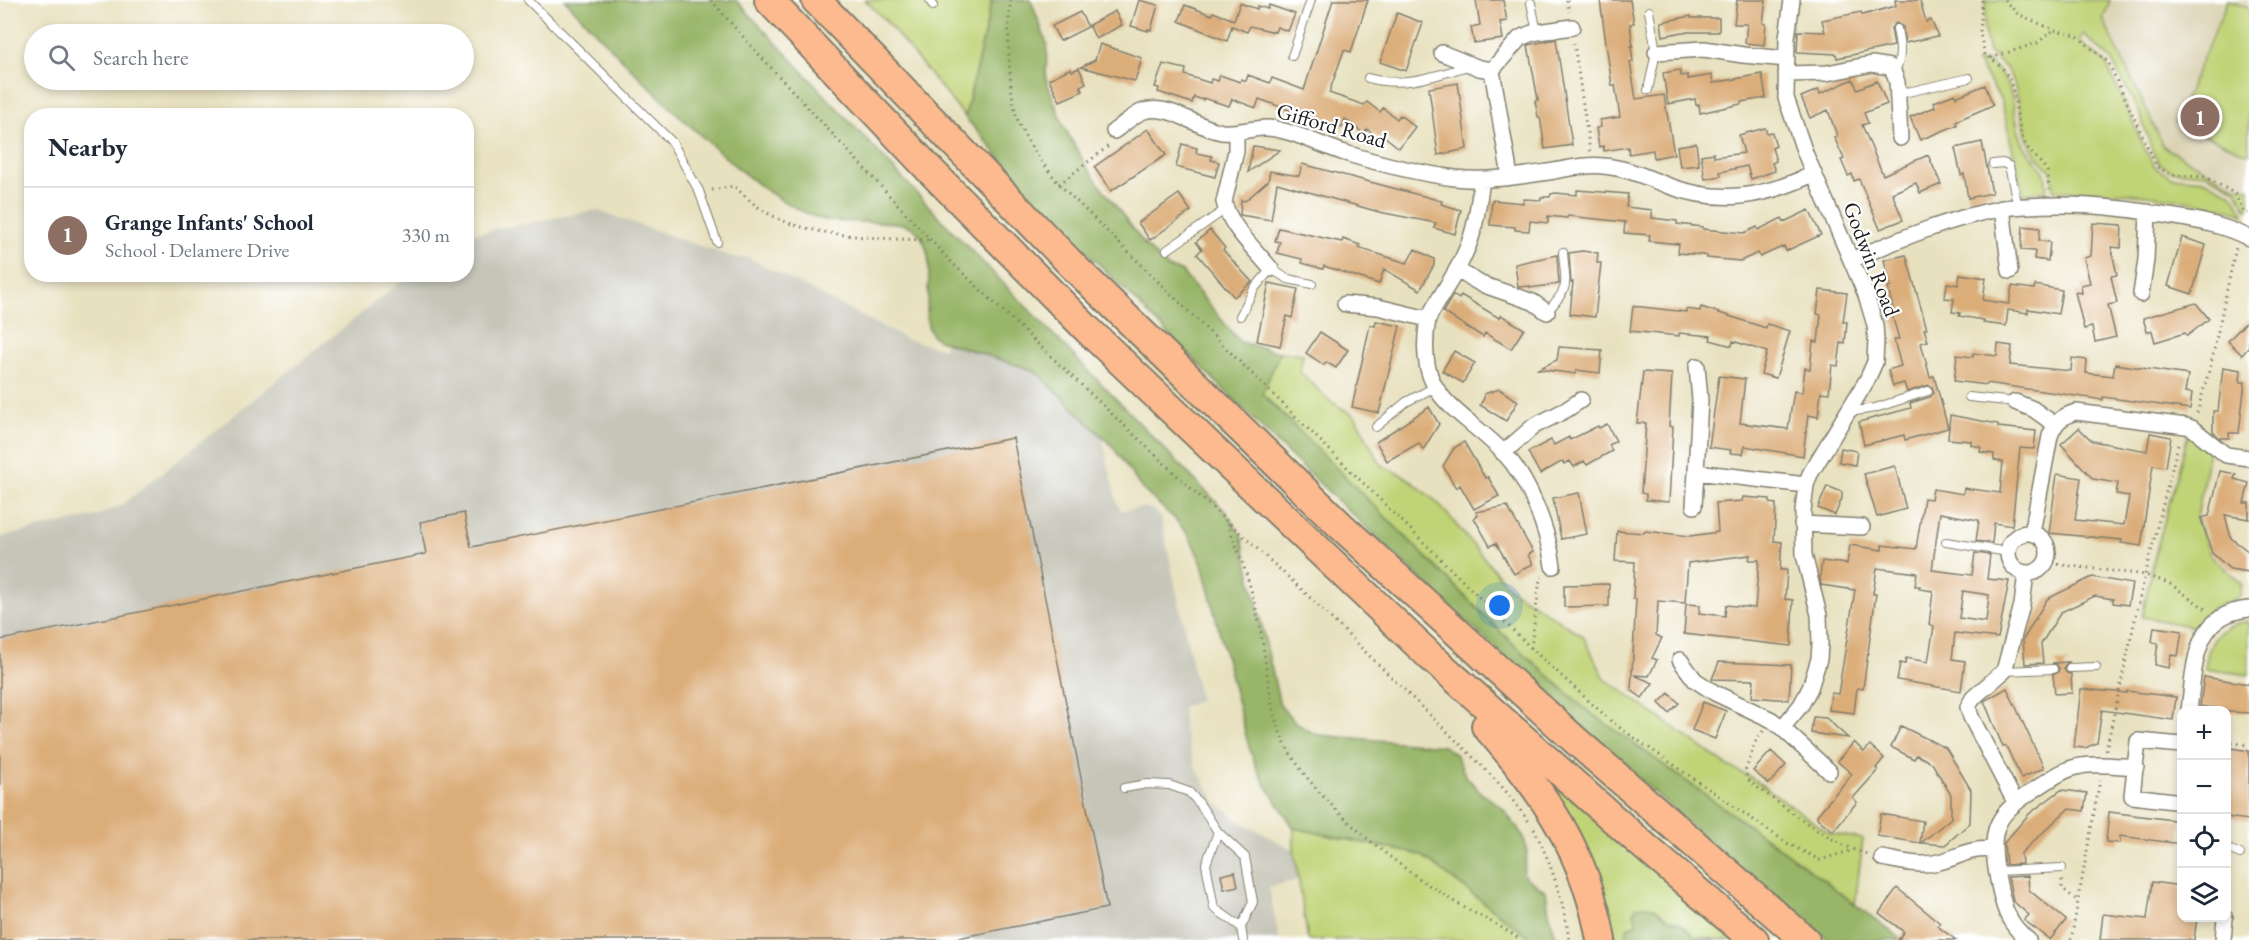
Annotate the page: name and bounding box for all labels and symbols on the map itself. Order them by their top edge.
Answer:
pin: 1 [2180,94,2220,140]
street label: Gifford Road [1273,96,1391,155]
street label: Godwin Road [1836,198,1907,321]
your location [1485,591,1514,620]

